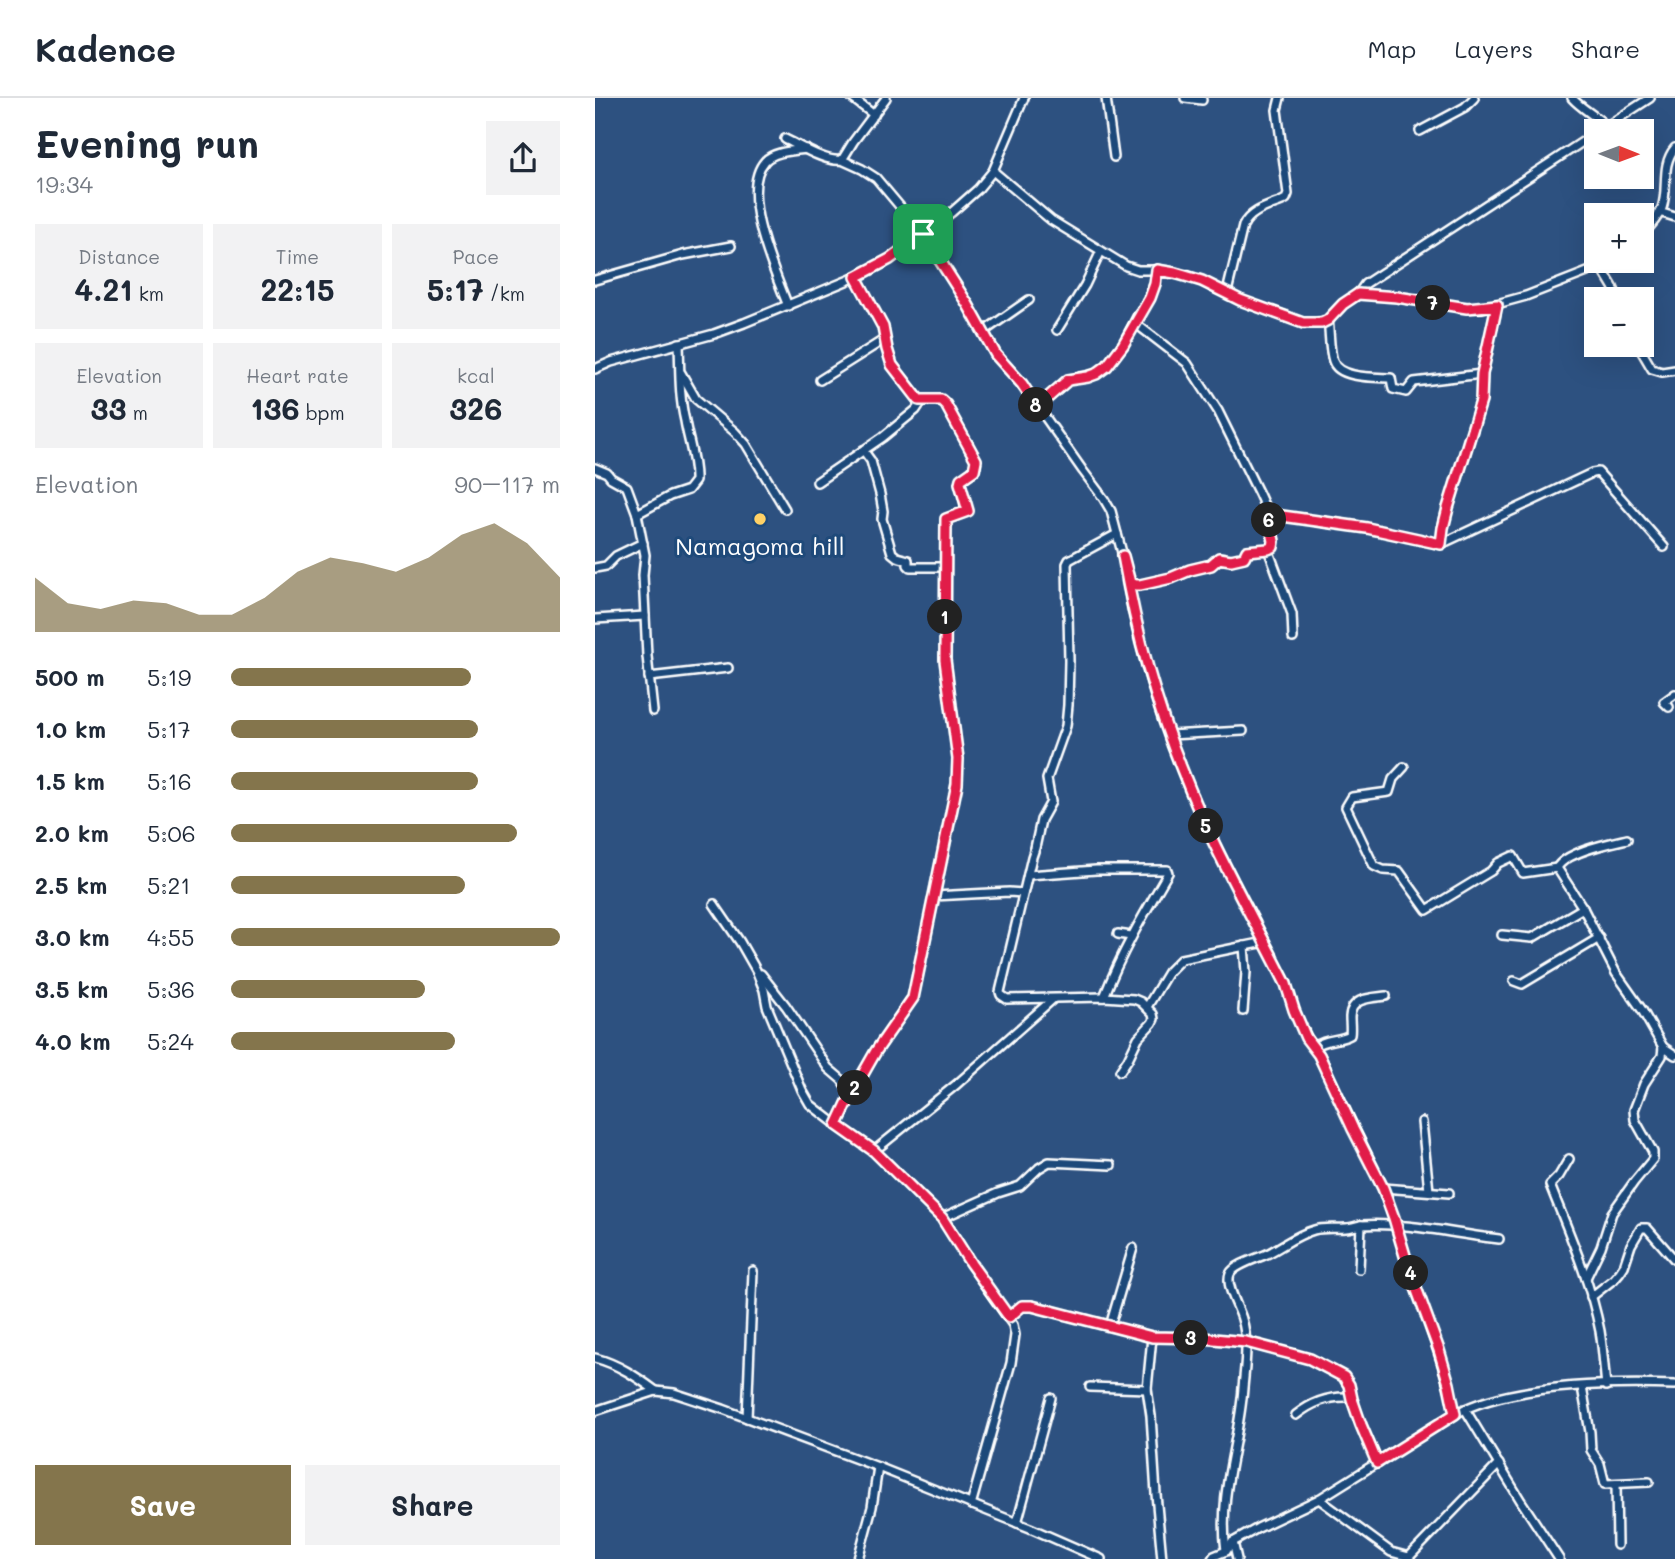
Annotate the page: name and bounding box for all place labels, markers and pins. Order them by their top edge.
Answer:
pin [893,204,953,264]
pin: 7 [1415,286,1451,320]
pin: 8 [1019,388,1053,422]
pin: 6 [1251,502,1287,538]
marker: Namagoma hill [752,511,768,527]
place label: Namagoma hill [675,530,845,561]
pin: 1 [927,600,963,634]
pin: 5 [1189,808,1223,844]
pin: 2 [838,1070,873,1105]
pin: 4 [1393,1256,1429,1290]
pin: 3 [1173,1320,1209,1356]

